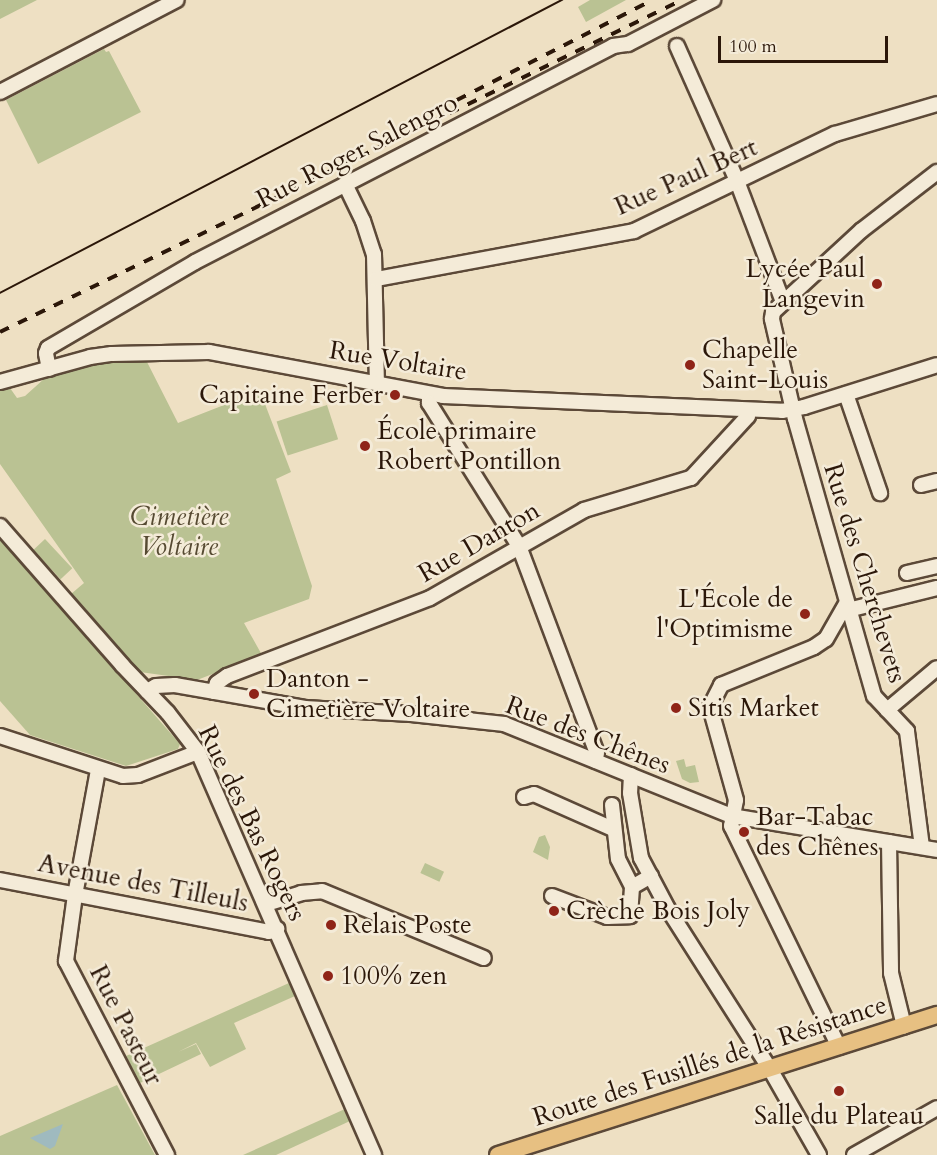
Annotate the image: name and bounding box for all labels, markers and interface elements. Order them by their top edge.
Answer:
scale bar [721,24,890,62]
text: 100 m [729,34,777,59]
street label: Rue Roger Salengro [251,87,463,215]
street label: Rue Paul Bert [610,132,762,222]
place label: Lycée Paul Langevin [746,253,865,314]
marker: Lycée Paul Langevin [870,277,884,291]
place label: Chapelle Saint-Louis [702,334,828,396]
street label: Rue Voltaire [327,335,469,387]
marker: Chapelle Saint-Louis [683,358,697,372]
place label: Capitaine Ferber [199,379,383,411]
marker: Capitaine Ferber [388,388,402,402]
place label: École primaire Robert Pontillon [377,415,561,476]
marker: École primaire Robert Pontillon [358,439,372,453]
street label: Rue des Cherchevets [817,460,913,686]
street label: Rue Danton [413,495,545,589]
park label: Cimetière Voltaire [130,501,228,562]
place label: L'École de l'Optimisme [657,583,793,644]
marker: L'École de l'Optimisme [798,607,812,621]
place label: Danton - Cimetière Voltaire [266,663,470,724]
marker: Danton - Cimetière Voltaire [247,687,261,701]
street label: Rue des Chênes [501,689,675,781]
place label: Sitis Market [688,692,819,724]
marker: Sitis Market [669,701,683,715]
street label: Rue des Bas Rogers [191,720,313,926]
place label: Bar-Tabac des Chênes [756,801,879,862]
marker: Bar-Tabac des Chênes [737,825,751,839]
street label: Avenue des Tilleuls [35,847,251,919]
place label: Crèche Bois Joly [566,895,750,927]
marker: Crèche Bois Joly [547,904,561,918]
place label: Relais Poste [343,909,472,941]
marker: Relais Poste [324,918,338,932]
street label: Rue Pasteur [83,960,169,1090]
place label: 100% zen [340,960,447,992]
marker: 100% zen [321,969,335,983]
street label: Route des Fusillés de la Résistance [529,989,891,1133]
marker: Salle du Plateau [832,1084,846,1098]
place label: Salle du Plateau [754,1100,924,1132]

